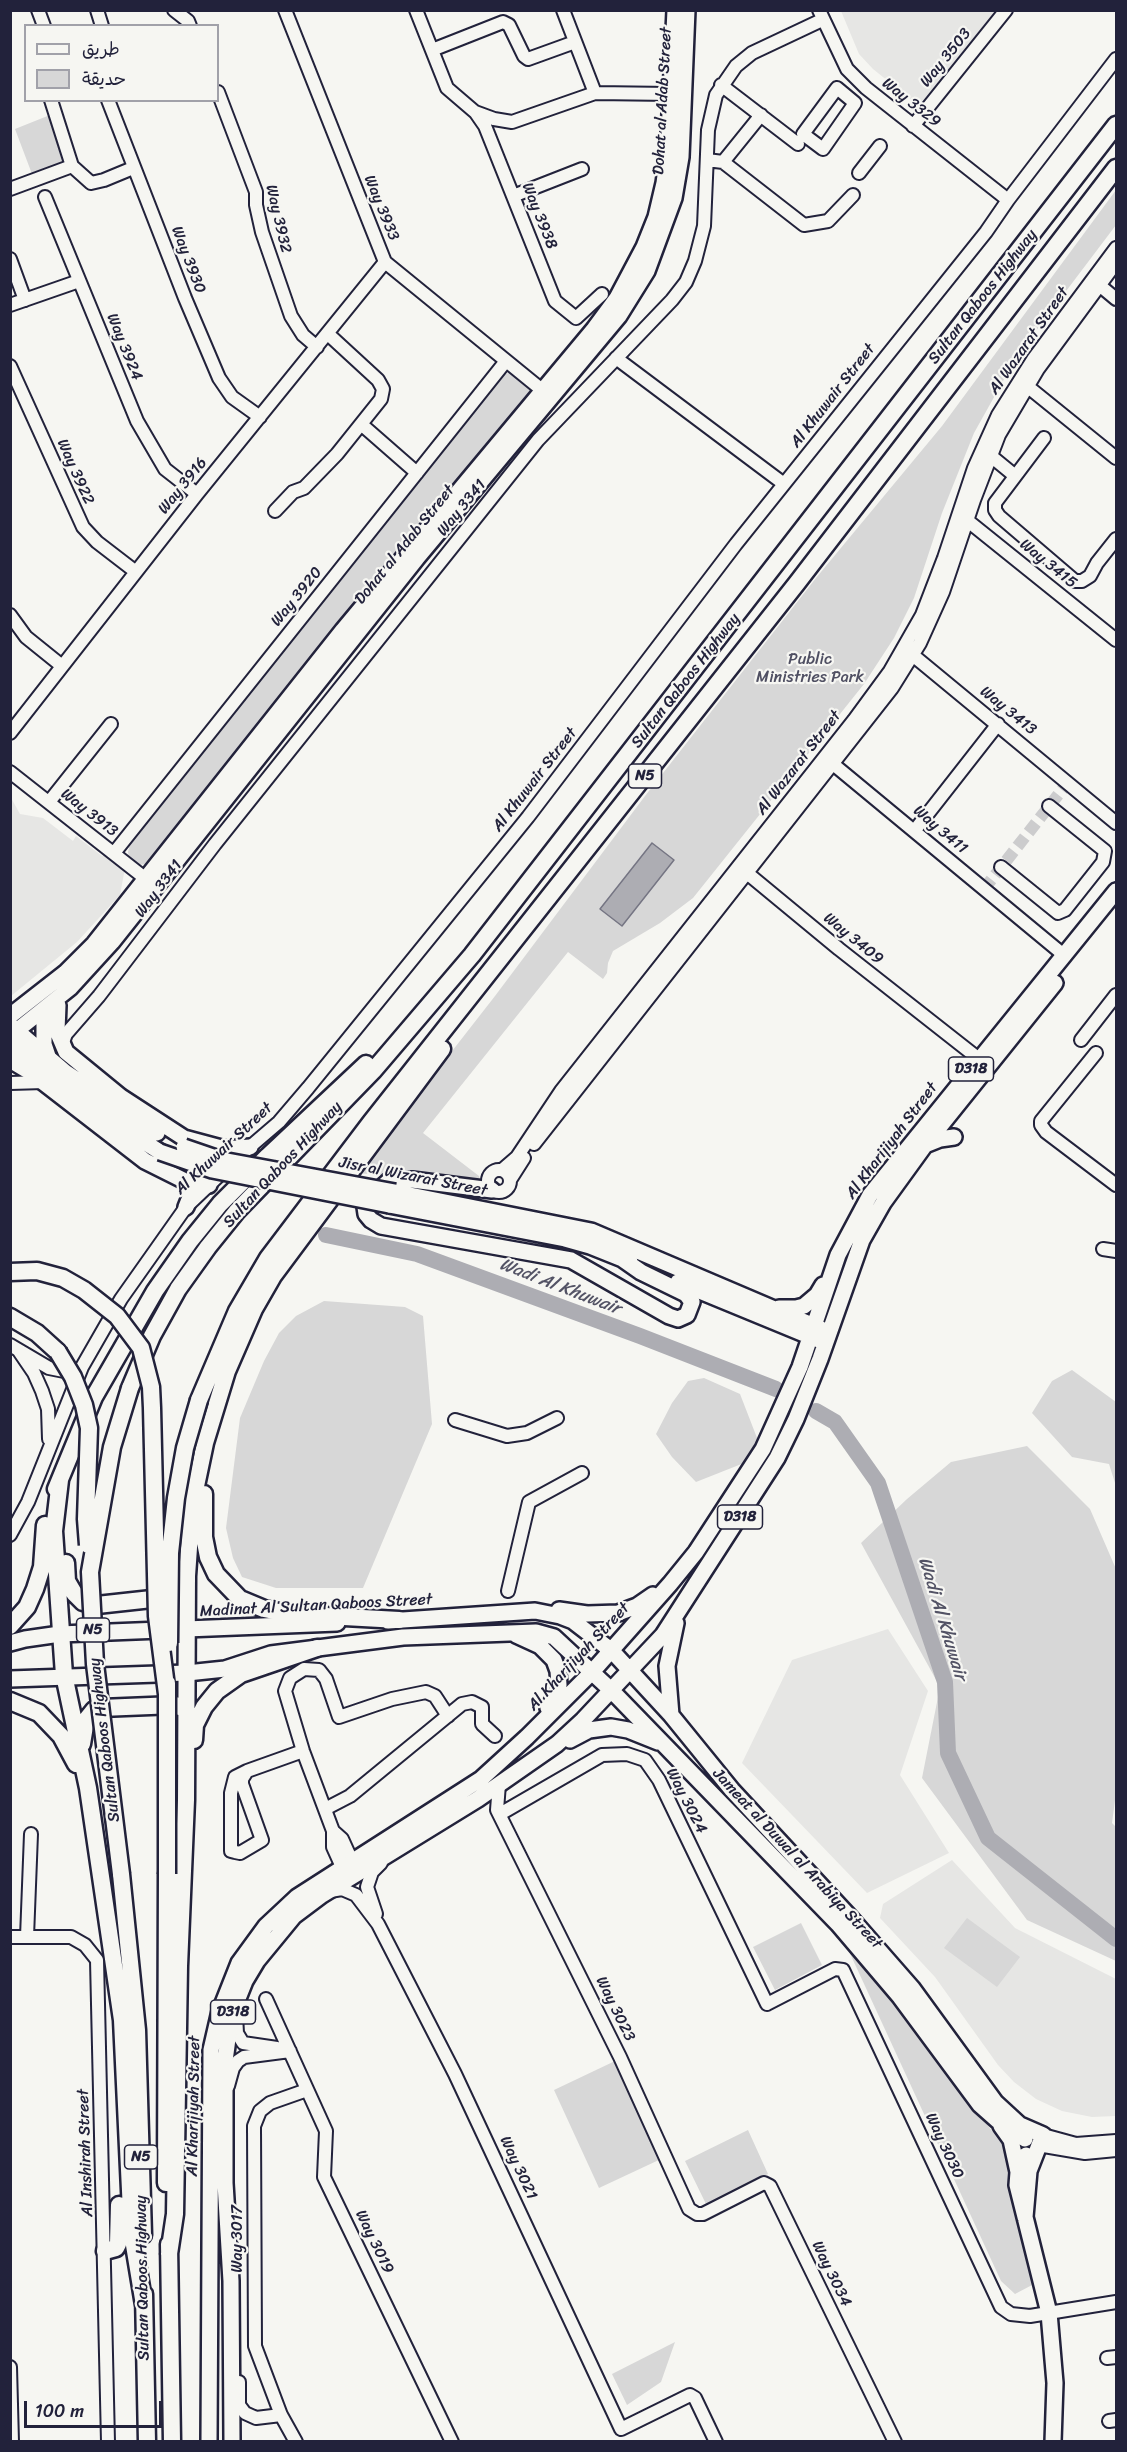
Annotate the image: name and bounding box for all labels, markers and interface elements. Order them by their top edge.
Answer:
legend [24,24,219,102]
street label: Way 3503 [916,25,976,91]
street label: Dohat al Adab Street [650,27,676,175]
text: طريق [82,33,120,65]
text: حديقة [82,63,126,95]
street label: Way 3329 [878,74,944,132]
street label: Way 3933 [359,172,403,244]
street label: Way 3938 [517,180,561,252]
street label: Way 3932 [261,183,295,255]
street label: Way 3930 [166,224,210,296]
street label: Sultan Qaboos Highway [925,226,1041,368]
street label: Al Wazarat Street [985,284,1073,398]
street label: Way 3924 [102,311,146,383]
street label: Al Khuwair Street [786,340,880,452]
street label: Way 3922 [52,436,98,508]
street label: Way 3916 [154,454,212,518]
street label: Way 3341 [433,476,491,540]
street label: Dohat al Adab Street [351,481,459,609]
street label: Way 3415 [1015,535,1081,593]
street label: Way 3920 [267,563,327,631]
street label: Sultan Qaboos Highway [628,610,744,752]
park label: Public Ministries Park [756,650,864,688]
street label: Way 3413 [976,682,1040,740]
street label: Al Wazarat Street [752,707,846,819]
street label: Al Khuwair Street [488,724,582,836]
road number: N5 [628,764,662,788]
street label: Way 3913 [57,785,121,841]
street label: Way 3411 [909,802,971,858]
street label: Way 3341 [131,856,187,922]
street label: Way 3409 [819,909,887,969]
road number: D318 [948,1057,994,1081]
street label: Al Kharijiyah Street [842,1079,942,1203]
street label: Sultan Qaboos Highway [220,1098,346,1232]
street label: Al Khuwair Street [171,1099,277,1199]
street label: Jisr al Wizarat Street [337,1153,489,1201]
water label: Wadi Al Khuwair [497,1254,623,1320]
road number: D318 [718,1505,762,1529]
water label: Wadi Al Khuwair [913,1555,971,1683]
street label: Madinat Al Sultan Qaboos Street [199,1590,433,1622]
street label: Al Kharijiyah Street [524,1599,634,1715]
road number: N5 [76,1618,110,1642]
street label: Sultan Qaboos Highway [85,1657,125,1823]
street label: Way 3024 [661,1765,711,1837]
street label: Jameat al Duwal al Arabiya Street [708,1765,886,1953]
street label: Way 3023 [591,1973,639,2045]
road number: D318 [210,2000,256,2024]
street label: Al Kharijiyah Street [183,2035,205,2177]
street label: Al Inshirah Street [74,2089,98,2217]
street label: Way 3030 [920,2110,968,2182]
street label: Way 3021 [495,2133,541,2203]
road number: N5 [124,2145,158,2169]
street label: Sultan Qaboos Highway [132,2195,154,2361]
street label: Way 3017 [228,2205,248,2273]
street label: Way 3019 [350,2207,398,2277]
street label: Way 3034 [807,2238,855,2310]
scale bar [27,2389,165,2427]
text: 100 m [35,2395,84,2427]

